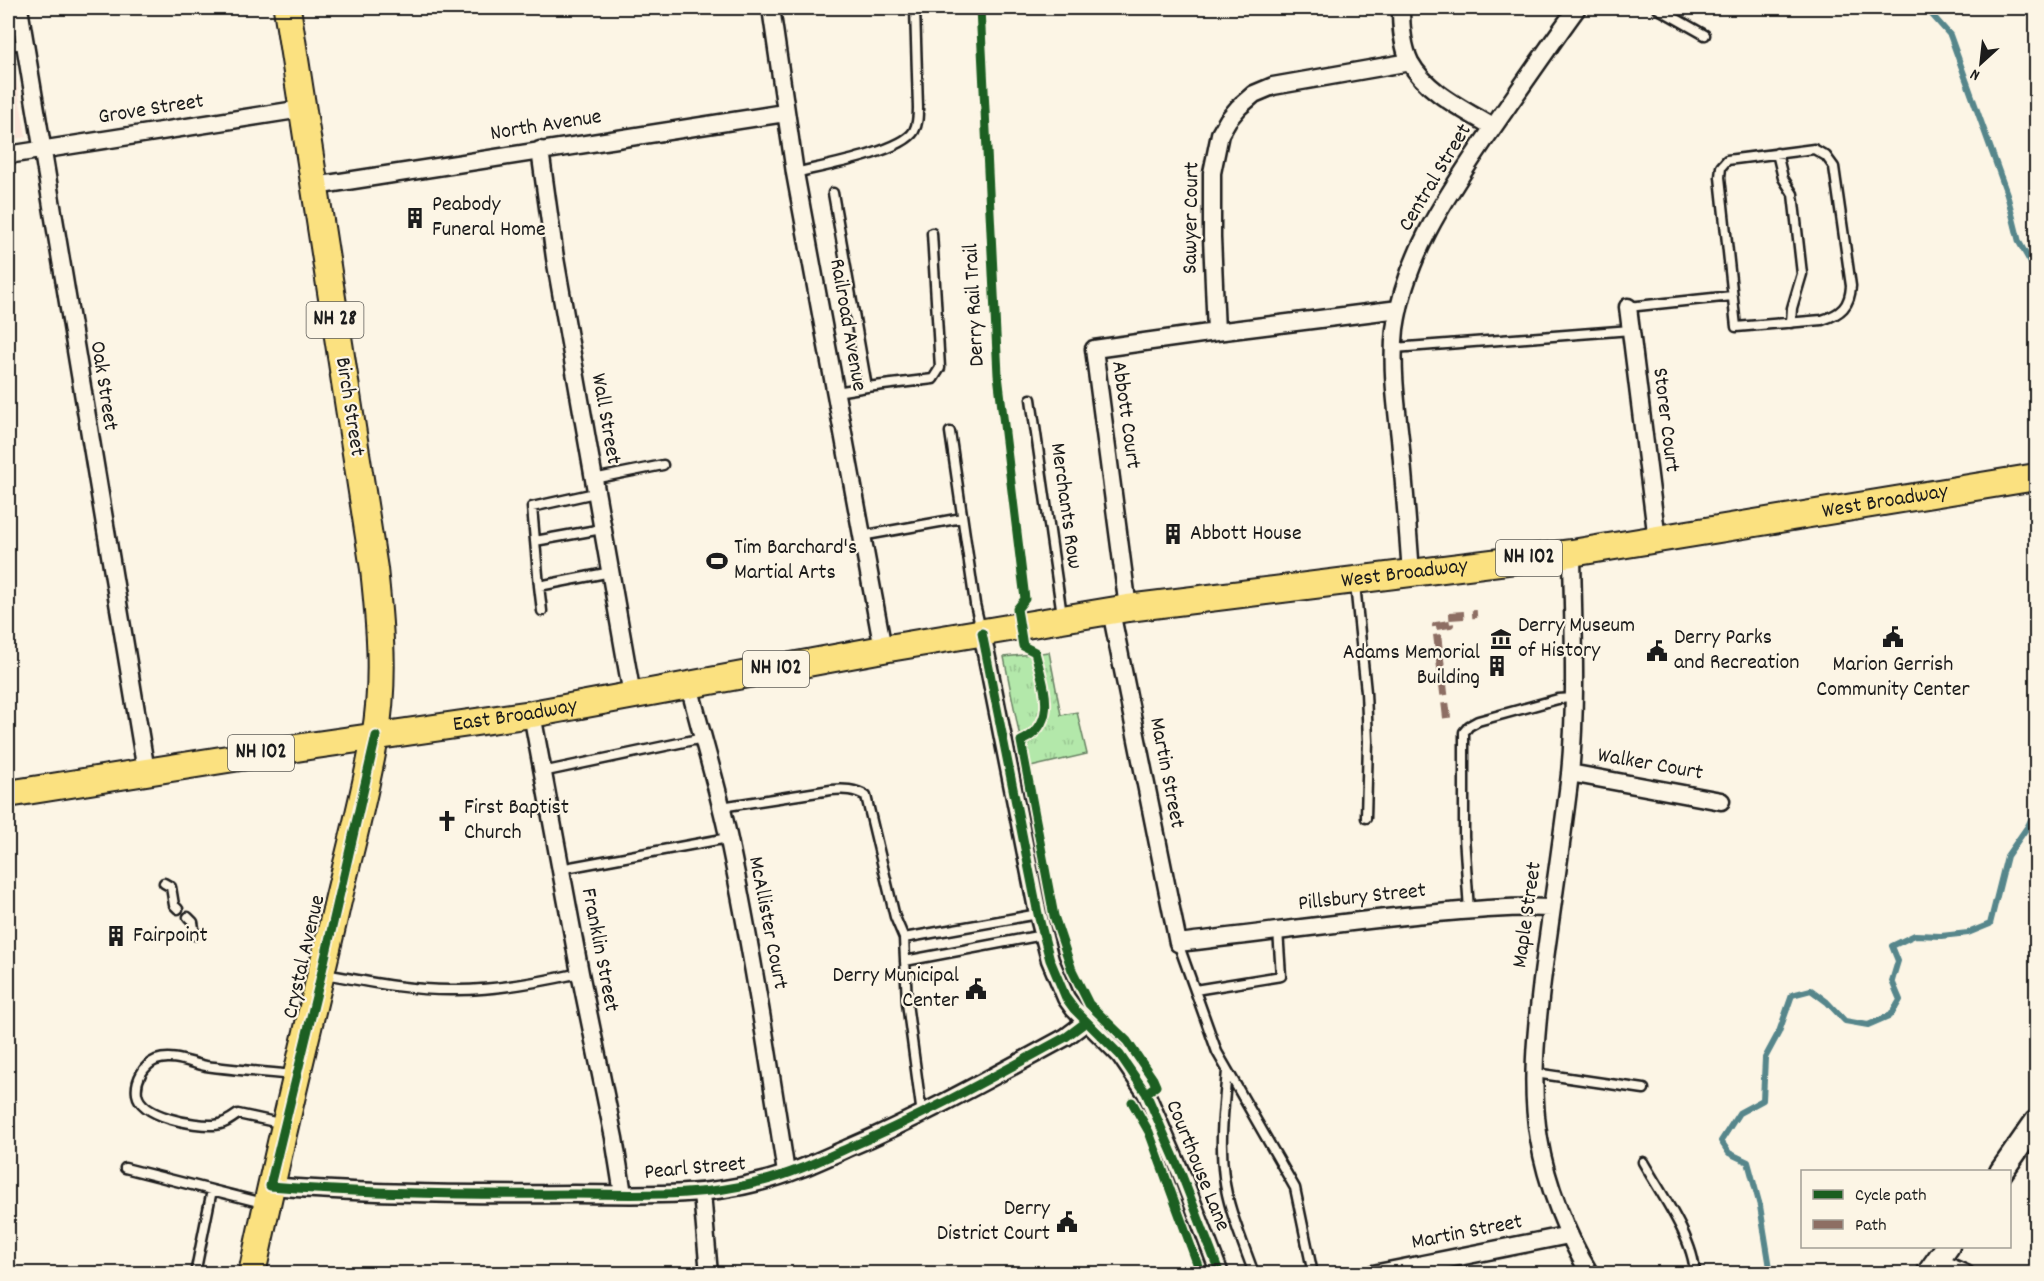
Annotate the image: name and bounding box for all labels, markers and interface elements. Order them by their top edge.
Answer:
north arrow [1951,33,2011,93]
text: N [1966,62,1984,86]
street label: Grove Street [96,86,206,134]
street label: North Avenue [488,102,604,150]
street label: Central Street [1392,118,1480,238]
street label: Sawyer Court [1176,162,1208,274]
place label: Peabody Funeral Home [432,190,546,246]
building icon: Peabody Funeral Home [403,206,427,230]
street label: Derry Rail Trail [956,243,994,367]
street label: Railroad Avenue [820,256,874,394]
road number: NH 28 [306,302,364,338]
street label: Oak Street [81,339,125,433]
street label: Birch Street [326,355,372,459]
street label: Abbott Court [1102,359,1148,471]
street label: Storer Court [1643,366,1687,474]
street label: Wall Street [582,371,628,467]
street label: Merchants Row [1041,441,1089,571]
street label: West Broadway [1820,476,1951,527]
place label: Abbott House [1190,519,1302,550]
building icon: Abbott House [1161,522,1185,546]
place label: Tim Barchard's Martial Arts [734,533,857,589]
road number: NH 102 [1496,540,1562,576]
sports icon: Tim Barchard's Martial Arts [705,549,729,573]
street label: West Broadway [1339,550,1471,597]
place label: Derry Museum of History [1518,611,1635,667]
place label: Derry Parks and Recreation [1674,623,1799,679]
public building icon: Marion Gerrish Community Center [1881,625,1905,649]
museum icon: Derry Museum of History [1489,627,1513,651]
place label: Adams Memorial Building [1343,638,1480,694]
public building icon: Derry Parks and Recreation [1645,639,1669,663]
place label: Marion Gerrish Community Center [1816,650,1970,706]
road number: NH 102 [743,651,809,687]
building icon: Adams Memorial Building [1485,654,1509,678]
street label: East Broadway [451,690,581,741]
street label: Martin Street [1140,715,1192,831]
road number: NH 102 [228,735,294,771]
street label: Walker Court [1595,740,1705,790]
place label: First Baptist Church [464,793,569,849]
church icon: First Baptist Church [435,809,459,833]
street label: McAllister Court [739,854,795,992]
street label: Maple Street [1505,860,1551,970]
street label: Pillsbury Street [1297,876,1427,920]
street label: Franklin Street [572,885,626,1015]
street label: Crystal Avenue [276,892,334,1022]
place label: Fairpoint [133,921,208,952]
building icon: Fairpoint [104,924,128,948]
place label: Derry Municipal Center [833,961,960,1017]
public building icon: Derry Municipal Center [964,977,988,1001]
street label: Courthouse Lane [1157,1096,1237,1236]
street label: Pearl Street [643,1149,747,1189]
legend [1801,1170,2011,1248]
text: Cycle path [1855,1184,1926,1209]
place label: Derry District Court [937,1194,1051,1250]
street label: Martin Street [1409,1207,1525,1259]
public building icon: Derry District Court [1055,1210,1079,1234]
text: Path [1855,1214,1887,1239]

